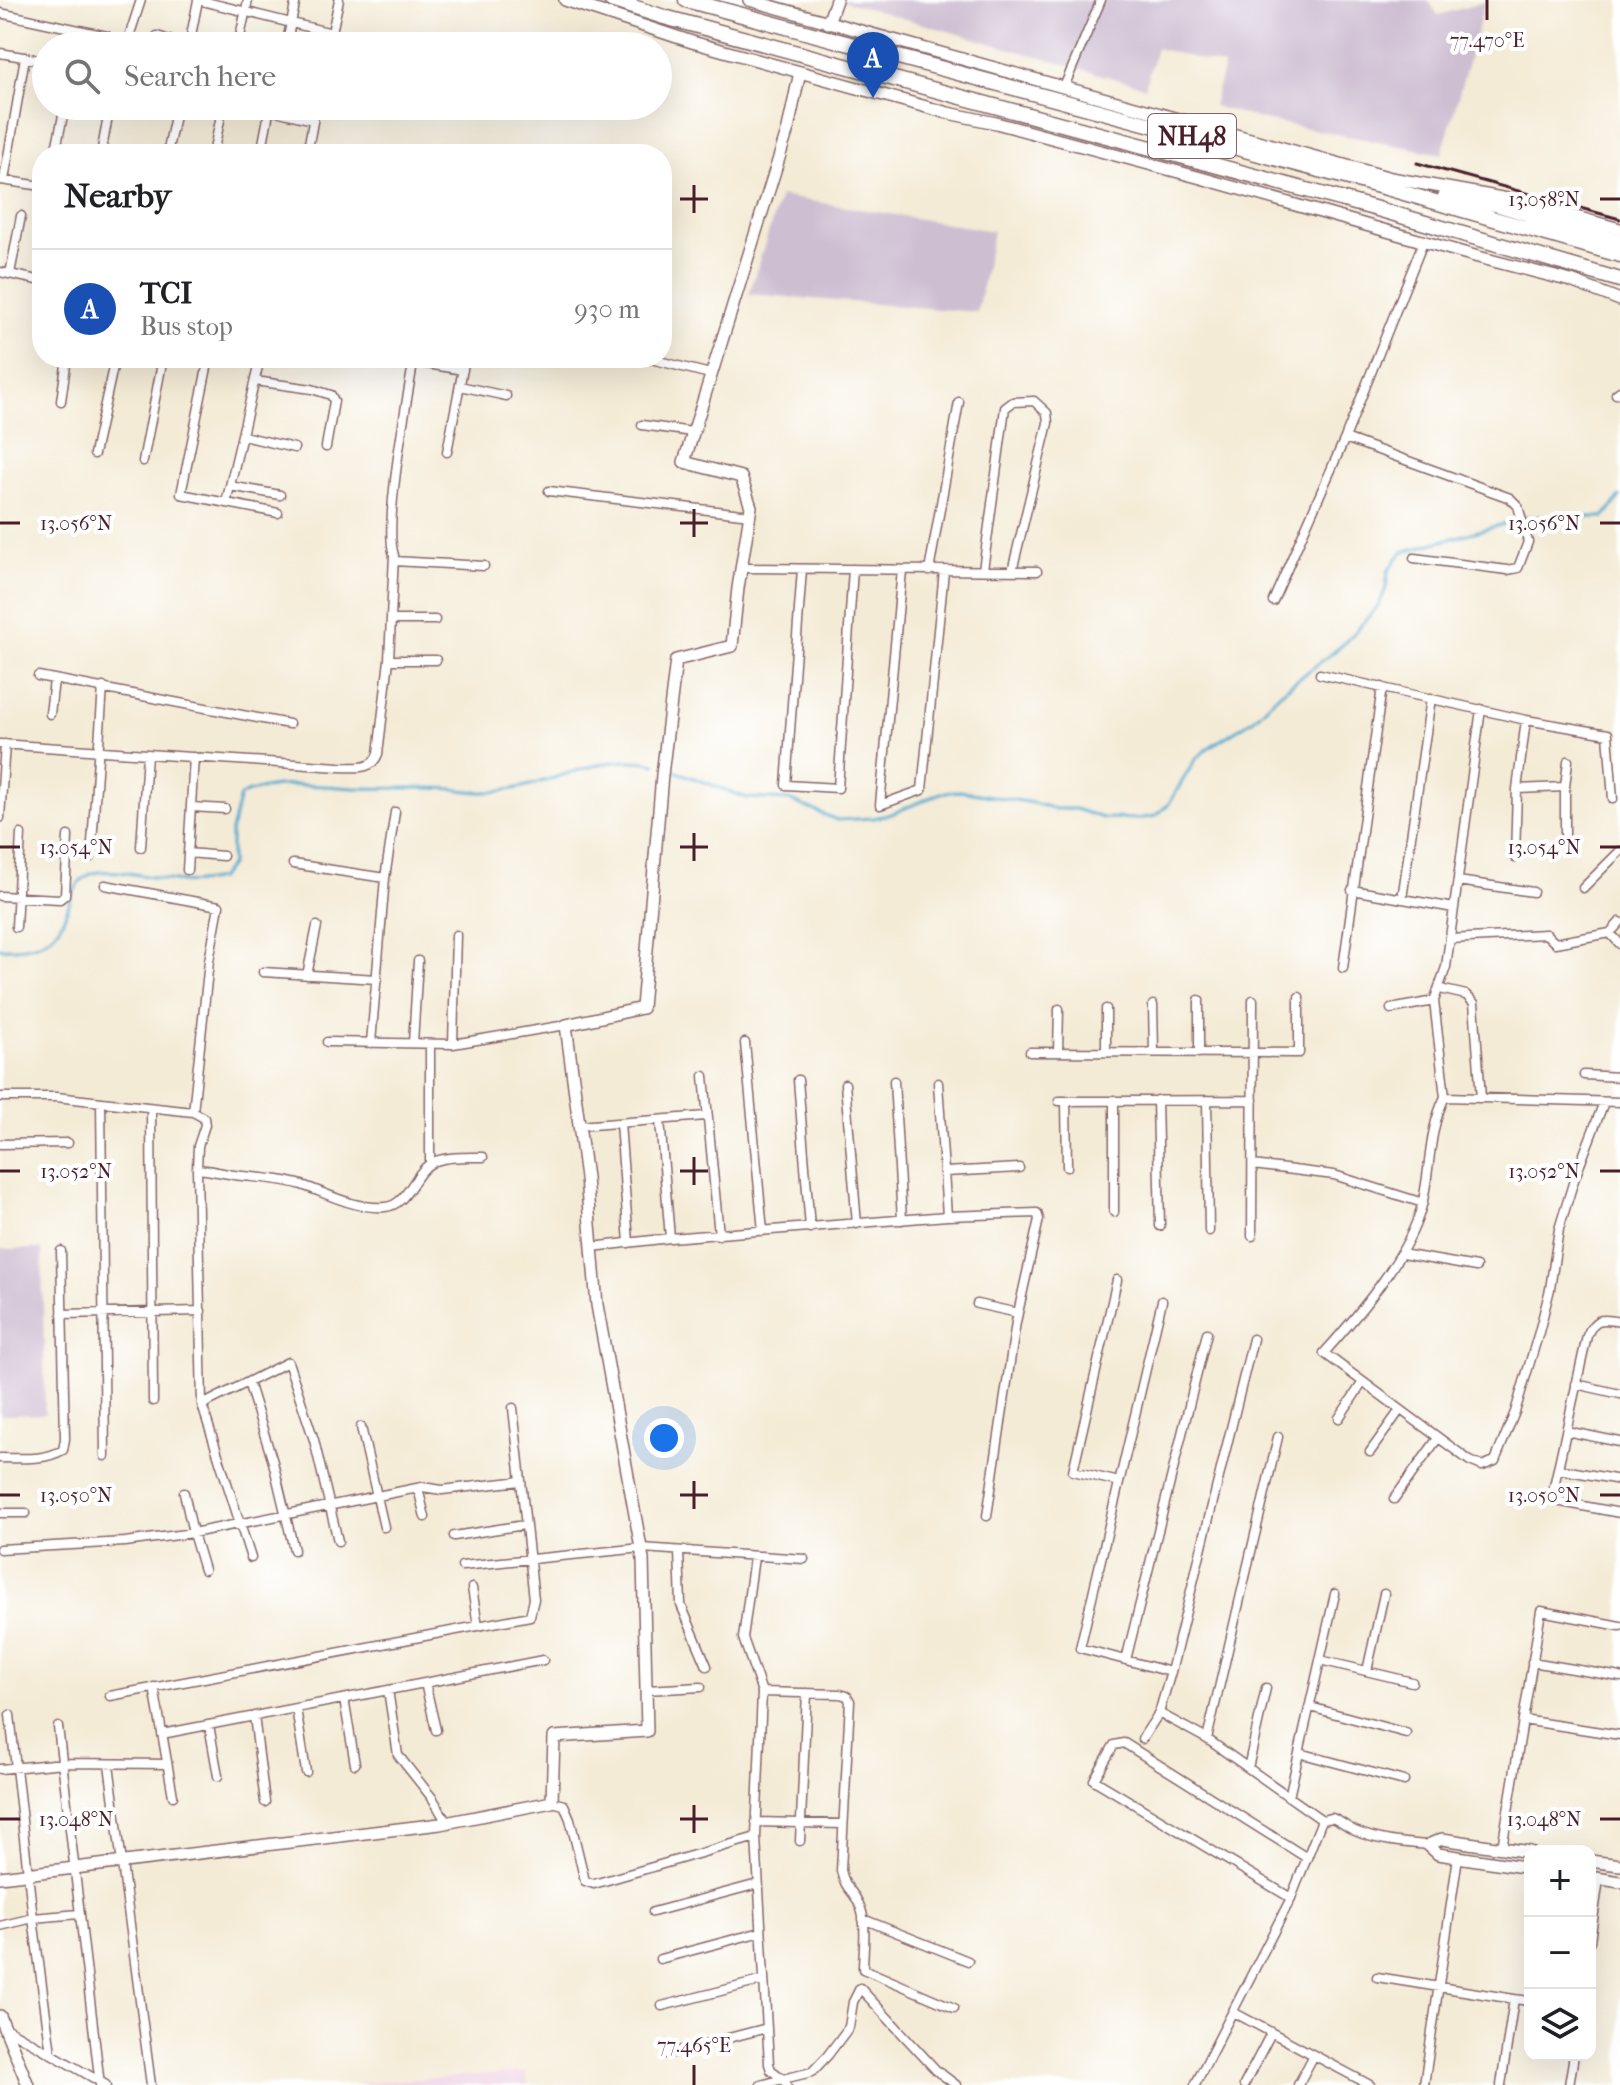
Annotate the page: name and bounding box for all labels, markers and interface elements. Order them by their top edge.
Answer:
text: 77.470°E [1450,29,1524,52]
search box [32,32,672,120]
pin: A [847,32,899,98]
icon: search [60,54,104,98]
text: Search here [124,59,276,94]
road number: NH48 [1148,114,1236,158]
text: Nearby [64,176,171,216]
text: 13.058°N [1508,188,1580,211]
text: TCI [140,276,192,311]
text: A [82,294,98,325]
text: 930 m [574,294,640,325]
text: Bus stop [140,311,233,342]
text: 13.056°N [40,512,112,535]
text: 13.056°N [1508,512,1580,535]
text: 13.054°N [39,836,113,859]
text: 13.054°N [1507,836,1581,859]
text: 13.052°N [40,1160,112,1183]
text: 13.052°N [1508,1160,1580,1183]
your location [644,1418,684,1458]
text: 13.050°N [40,1484,112,1507]
text: 13.050°N [1508,1484,1580,1507]
text: 13.048°N [39,1808,113,1831]
text: 13.048°N [1507,1808,1581,1831]
map controls [1524,1845,1596,2061]
button: + [1524,1845,1596,1917]
button: − [1524,1917,1596,1989]
button: layers [1524,1989,1596,2061]
text: 77.465°E [657,2034,731,2057]

